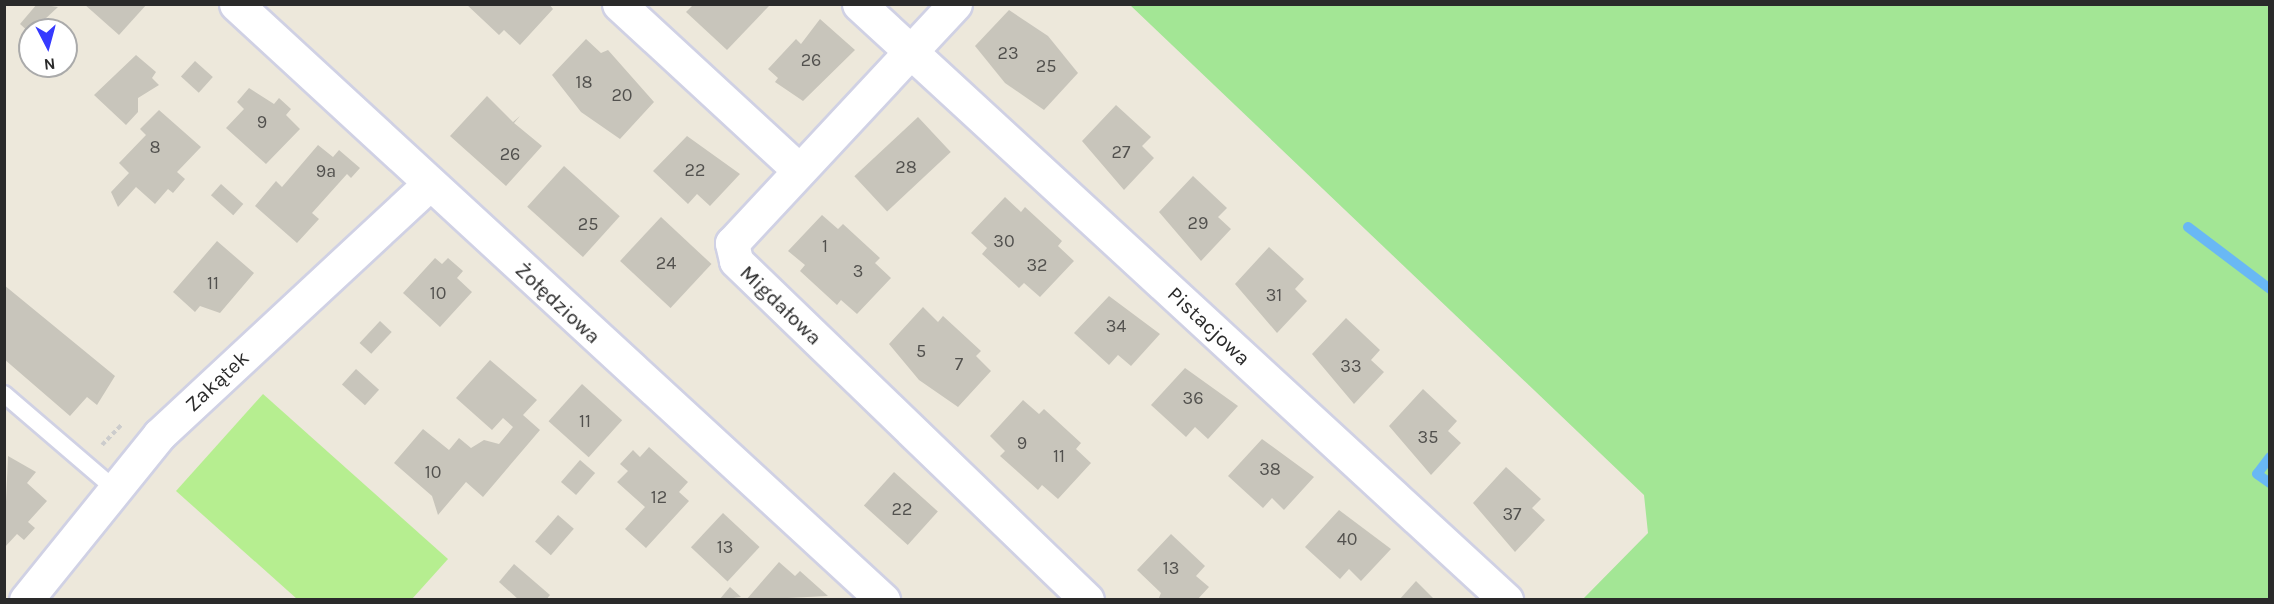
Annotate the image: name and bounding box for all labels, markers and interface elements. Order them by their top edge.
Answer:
north arrow [18,18,78,78]
house number: 23 [997,42,1019,64]
house number: 26 [801,49,821,71]
text: N [43,54,56,74]
house number: 25 [1036,55,1056,77]
house number: 18 [575,71,593,93]
house number: 20 [611,84,633,106]
house number: 9 [257,111,267,133]
house number: 8 [149,136,161,158]
house number: 27 [1112,141,1130,163]
house number: 26 [500,143,520,165]
house number: 28 [895,156,917,178]
house number: 22 [685,159,705,181]
house number: 9a [316,160,336,182]
house number: 29 [1188,212,1208,234]
house number: 25 [578,213,598,235]
house number: 30 [993,230,1015,252]
house number: 1 [822,235,828,257]
house number: 24 [656,252,676,274]
house number: 32 [1026,254,1048,276]
street label: Żołędziowa [510,257,606,349]
street label: Migdałowa [735,260,827,350]
house number: 3 [853,260,863,282]
house number: 11 [207,272,219,294]
street label: Pistacjowa [1162,281,1256,371]
house number: 10 [430,282,446,304]
house number: 31 [1266,284,1282,306]
house number: 34 [1106,315,1126,337]
house number: 5 [916,340,926,362]
street label: Zakątek [180,345,254,417]
house number: 7 [955,353,963,375]
house number: 33 [1340,355,1362,377]
house number: 36 [1183,387,1203,409]
house number: 11 [579,410,591,432]
house number: 35 [1418,426,1438,448]
house number: 9 [1017,432,1027,454]
house number: 11 [1053,445,1065,467]
house number: 38 [1259,458,1281,480]
house number: 10 [425,461,441,483]
house number: 12 [651,486,667,508]
house number: 22 [892,498,912,520]
house number: 37 [1502,503,1522,525]
house number: 40 [1337,528,1357,550]
house number: 13 [717,536,733,558]
house number: 13 [1163,557,1179,579]

